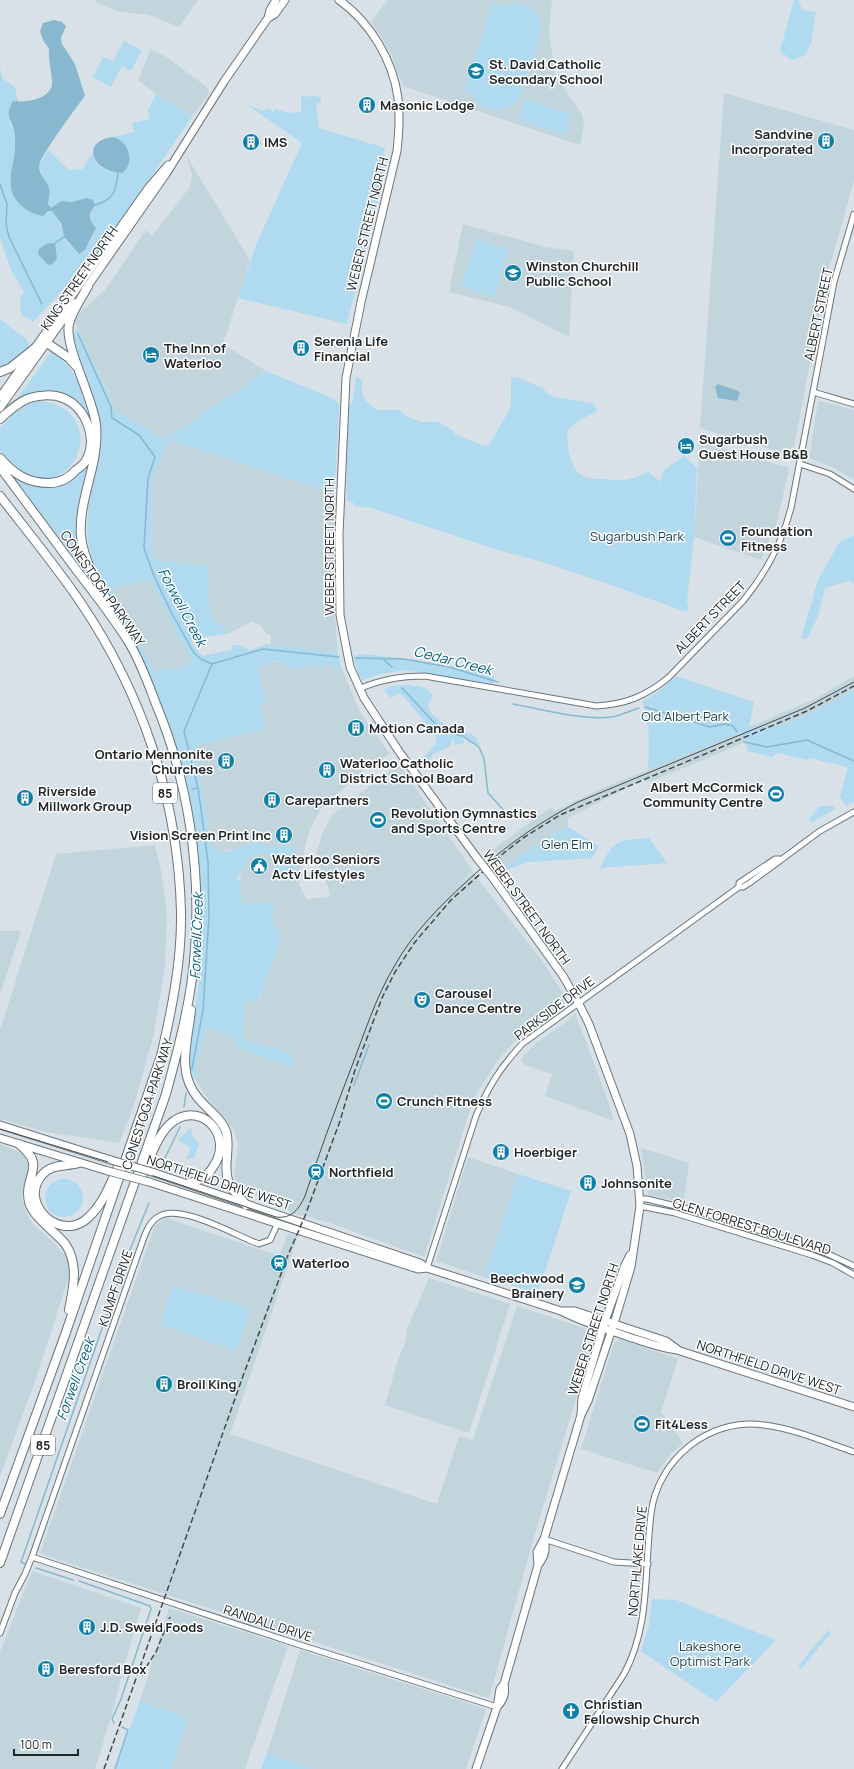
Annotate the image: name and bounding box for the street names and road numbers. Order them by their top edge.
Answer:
street label: WEBER STREET NORTH [342,155,392,293]
street label: KING STREET NORTH [36,222,122,334]
street label: ALBERT STREET [799,265,837,362]
street label: WEBER STREET NORTH [320,478,338,616]
street label: CONESTOGA PARKWAY [56,527,150,650]
street label: ALBERT STREET [671,576,750,657]
road number: 85 [153,783,177,803]
street label: WEBER STREET NORTH [479,846,575,968]
street label: PARKSIDE DRIVE [510,972,598,1044]
street label: CONESTOGA PARKWAY [117,1035,177,1172]
street label: NORTHFIELD DRIVE WEST [144,1150,294,1214]
street label: GLEN FORREST BOULEVARD [671,1193,834,1259]
street label: KUMPF DRIVE [93,1247,137,1329]
street label: WEBER STREET NORTH [563,1261,623,1397]
street label: NORTHFIELD DRIVE WEST [694,1335,844,1399]
road number: 85 [31,1435,55,1455]
street label: NORTHLAKE DRIVE [623,1505,651,1617]
street label: RANDALL DRIVE [221,1600,315,1646]

